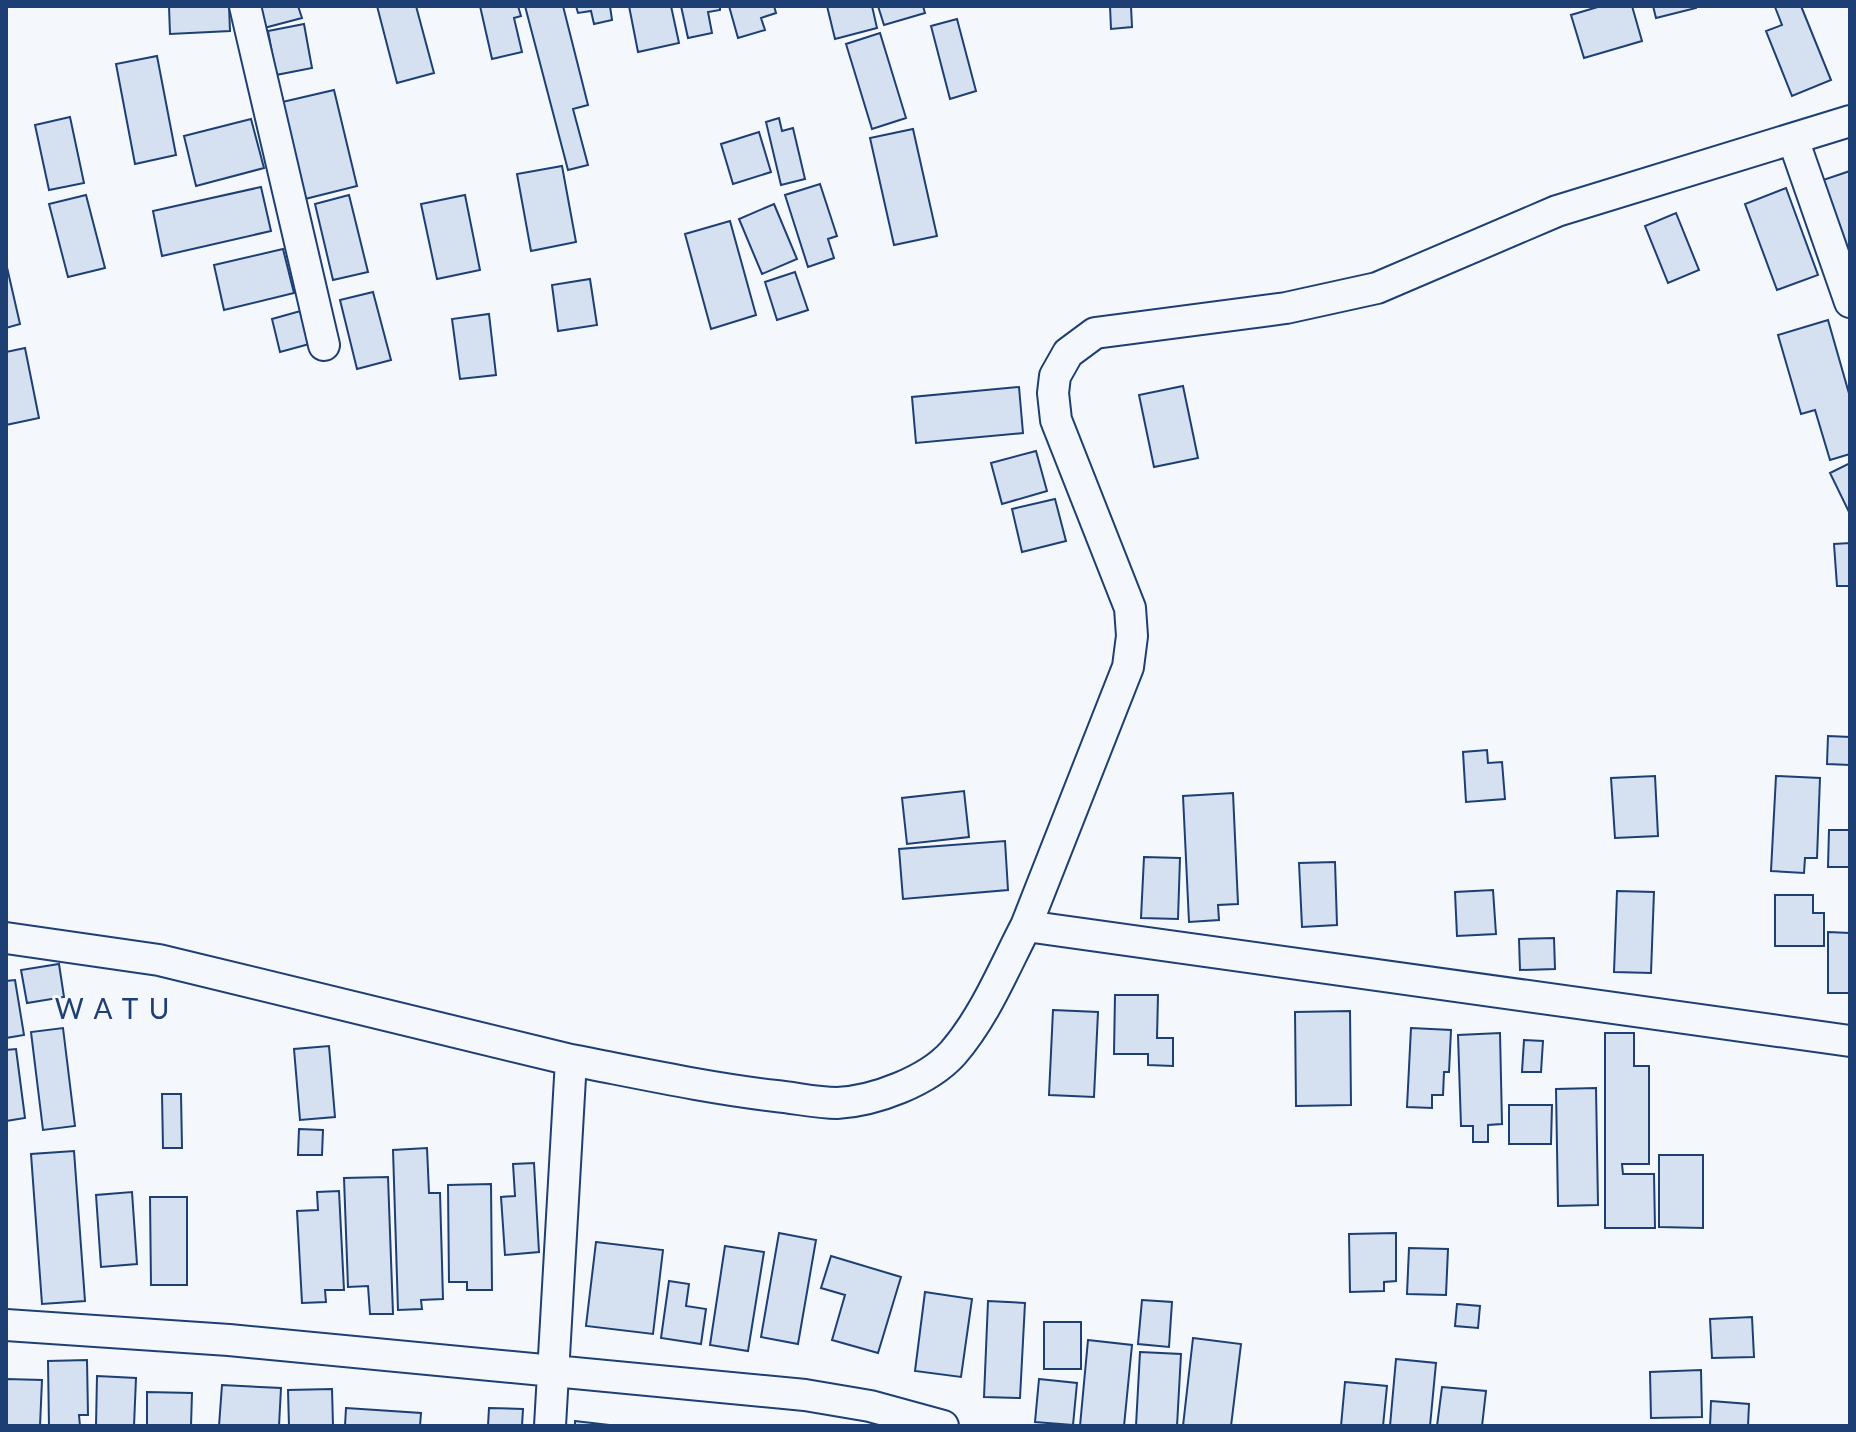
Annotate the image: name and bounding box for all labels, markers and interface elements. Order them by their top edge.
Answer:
district label: W A T U [55,991,171,1025]

